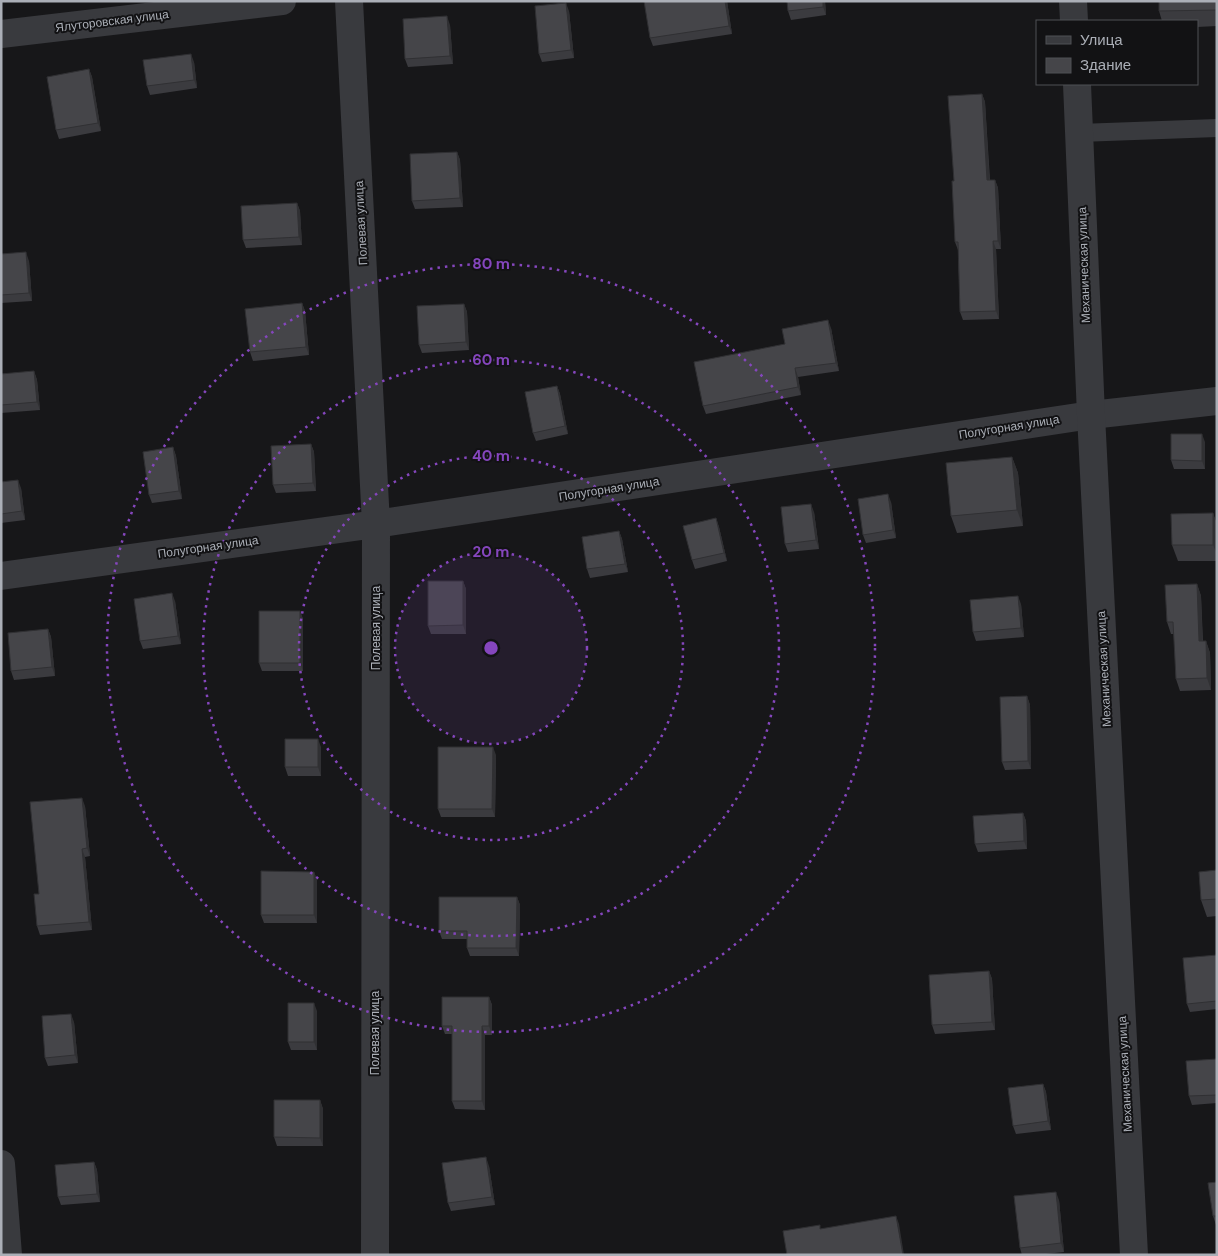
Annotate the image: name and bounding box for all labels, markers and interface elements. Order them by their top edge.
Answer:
street label: Ялуторовская улица [54,6,170,36]
legend [1036,20,1198,85]
text: Улица [1080,30,1123,50]
text: Здание [1080,55,1131,75]
street label: Полевая улица [351,180,371,266]
street label: Механическая улица [1074,206,1094,323]
text: 80 m [472,254,510,274]
text: 60 m [472,350,510,370]
street label: Полугорная улица [958,411,1061,443]
text: 40 m [472,446,510,466]
street label: Полугорная улица [558,473,661,505]
street label: Полугорная улица [157,532,260,562]
text: 20 m [473,542,509,562]
street label: Полевая улица [368,586,384,670]
street label: Механическая улица [1093,610,1115,727]
centre of rings [482,639,500,657]
street label: Полевая улица [367,991,383,1075]
street label: Механическая улица [1114,1015,1136,1132]

